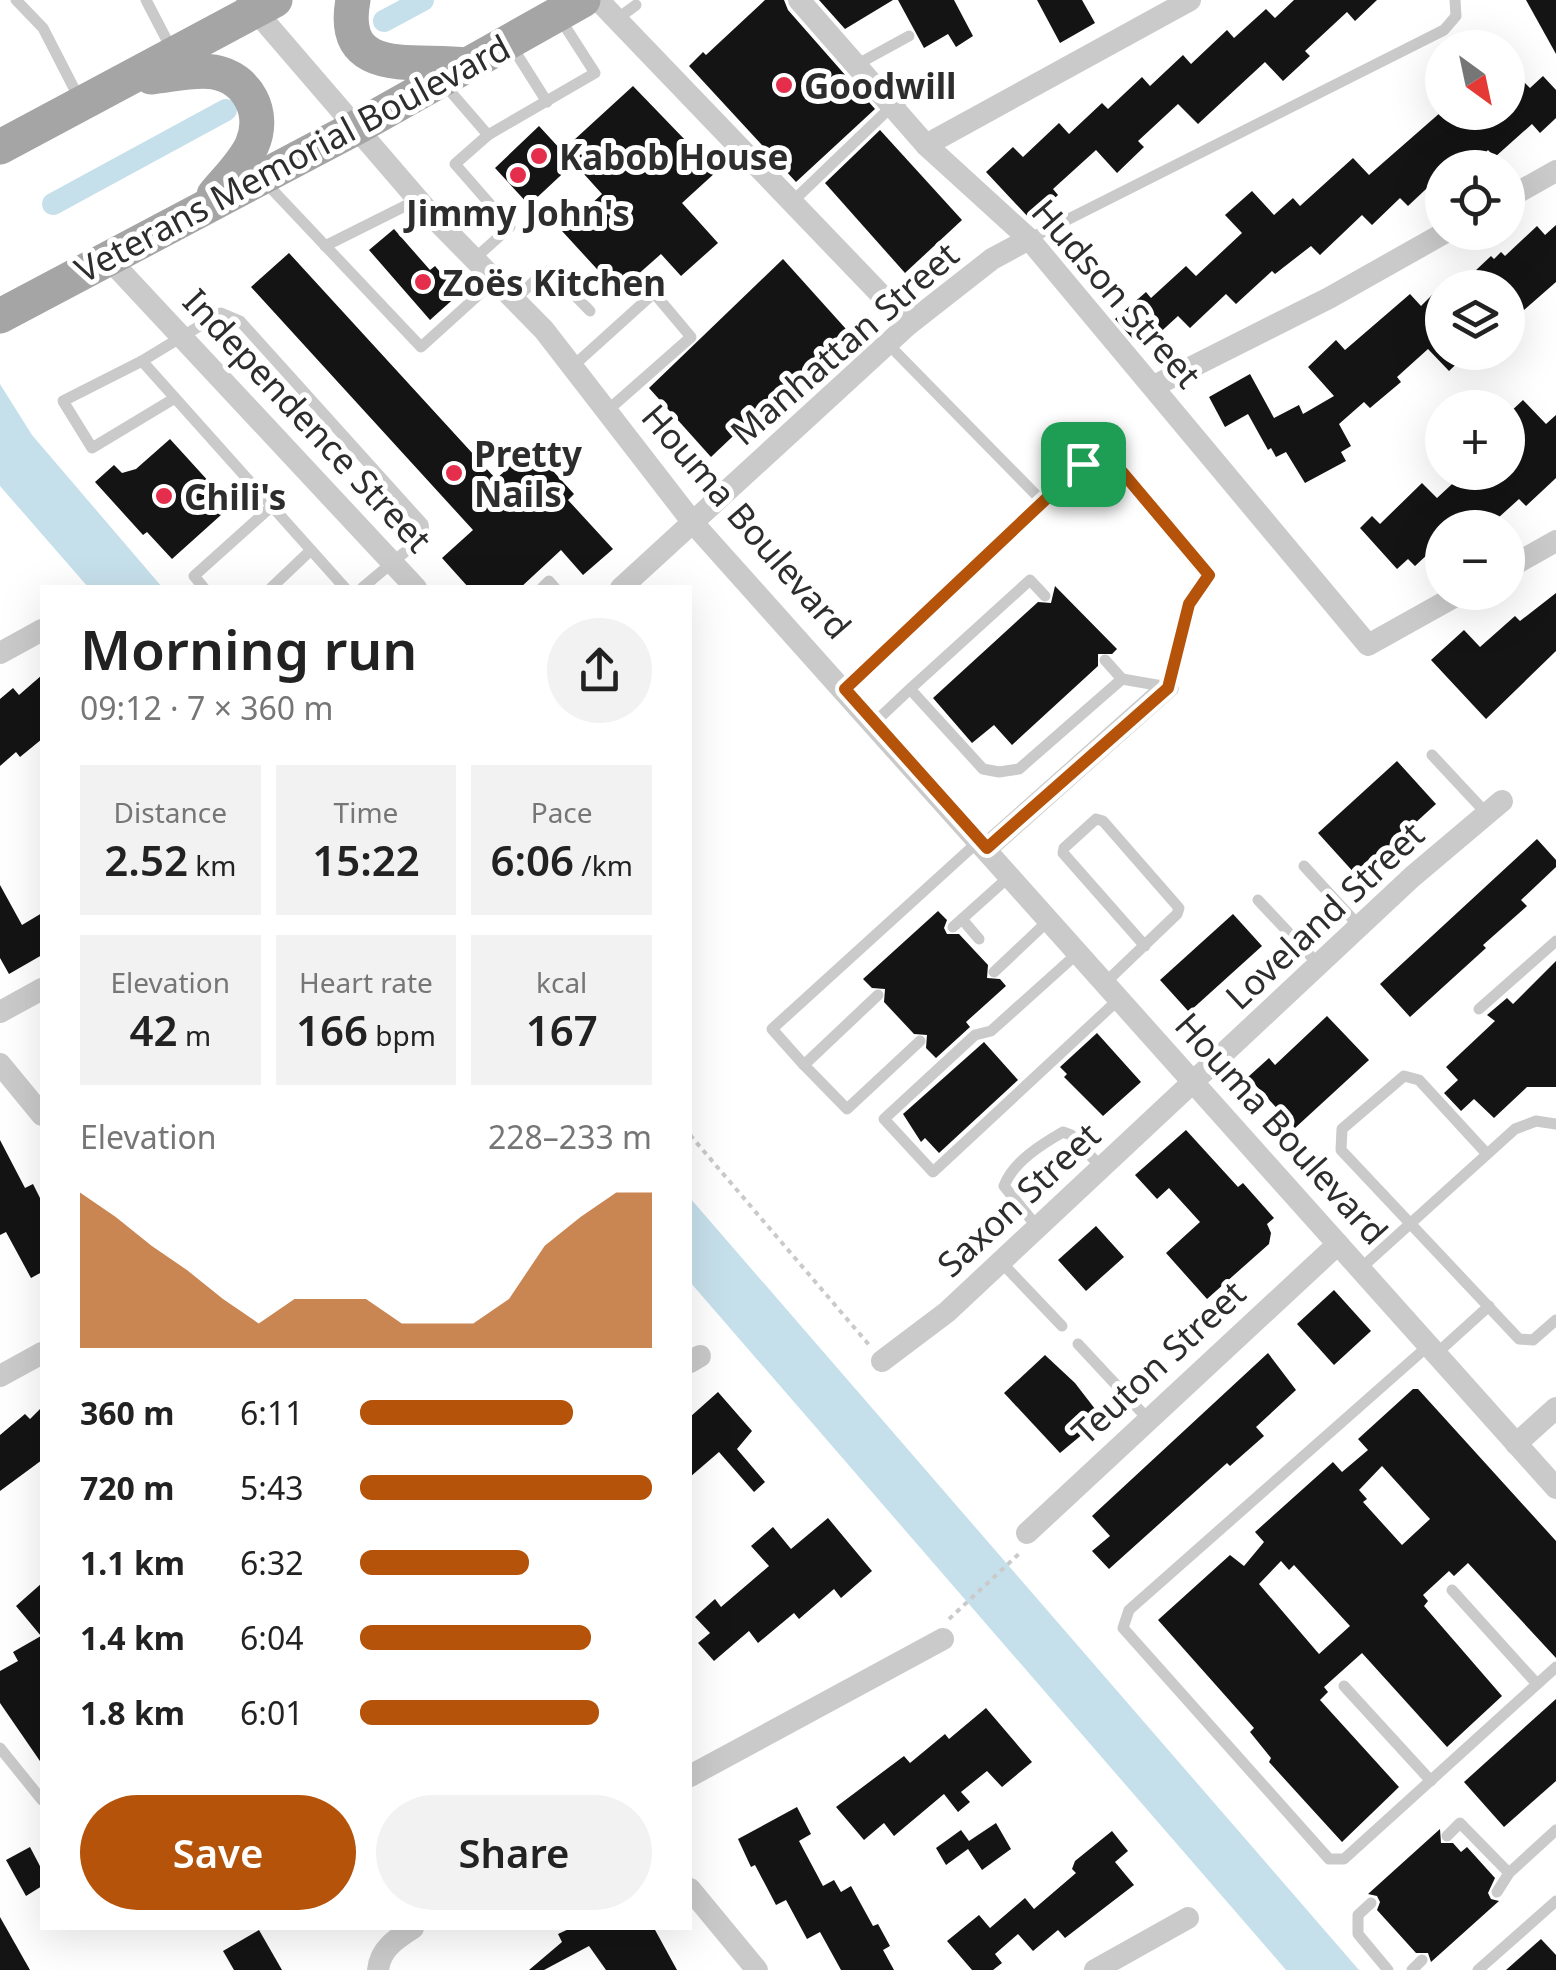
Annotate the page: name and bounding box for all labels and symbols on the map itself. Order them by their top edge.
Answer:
street label: Veterans Memorial Boulevard [66,23,518,293]
north arrow [1425,30,1525,130]
place label: Goodwill [804,62,957,109]
marker: Goodwill [773,74,795,96]
place label: Kabob House [559,133,788,180]
marker: Kabob House [528,145,550,167]
marker: Jimmy John's [507,164,529,186]
place label: Jimmy John's [403,189,630,236]
street label: Hudson Street [1022,189,1212,397]
street label: Manhattan Street [720,231,968,455]
place label: Zoës Kitchen [443,259,666,306]
marker: Zoës Kitchen [412,271,434,293]
street label: Independence Street [174,278,442,562]
street label: Houma Boulevard [632,394,862,648]
pin [1041,422,1126,507]
place label: Pretty Nails [474,430,582,517]
marker: Pretty Nails [443,462,465,484]
place label: Chili's [184,473,286,520]
marker: Chili's [153,485,175,507]
street label: Loveland Street [1215,811,1433,1019]
street label: Houma Boulevard [1165,1002,1399,1254]
street label: Saxon Street [927,1111,1109,1287]
street label: Teuton Street [1061,1270,1255,1454]

